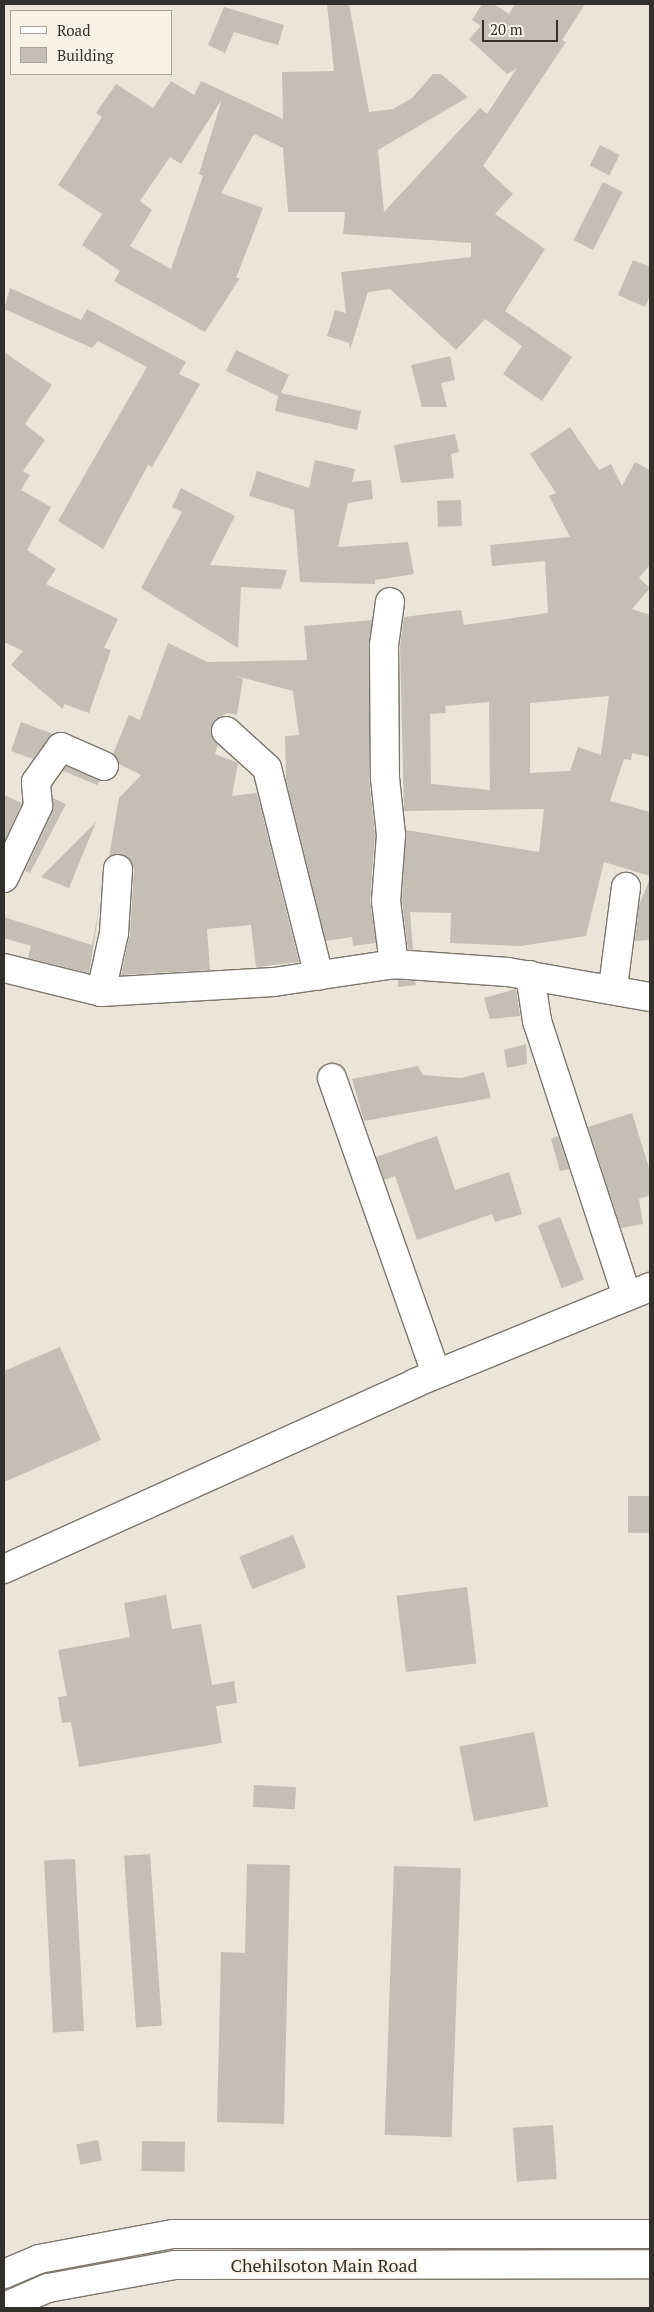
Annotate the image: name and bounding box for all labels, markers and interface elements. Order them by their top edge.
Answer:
legend [10,10,172,75]
scale bar [484,10,560,42]
text: 20 m [490,19,523,39]
text: Road [57,20,90,40]
text: Building [57,45,114,65]
street label: Chehilsoton Main Road [230,2254,418,2276]

